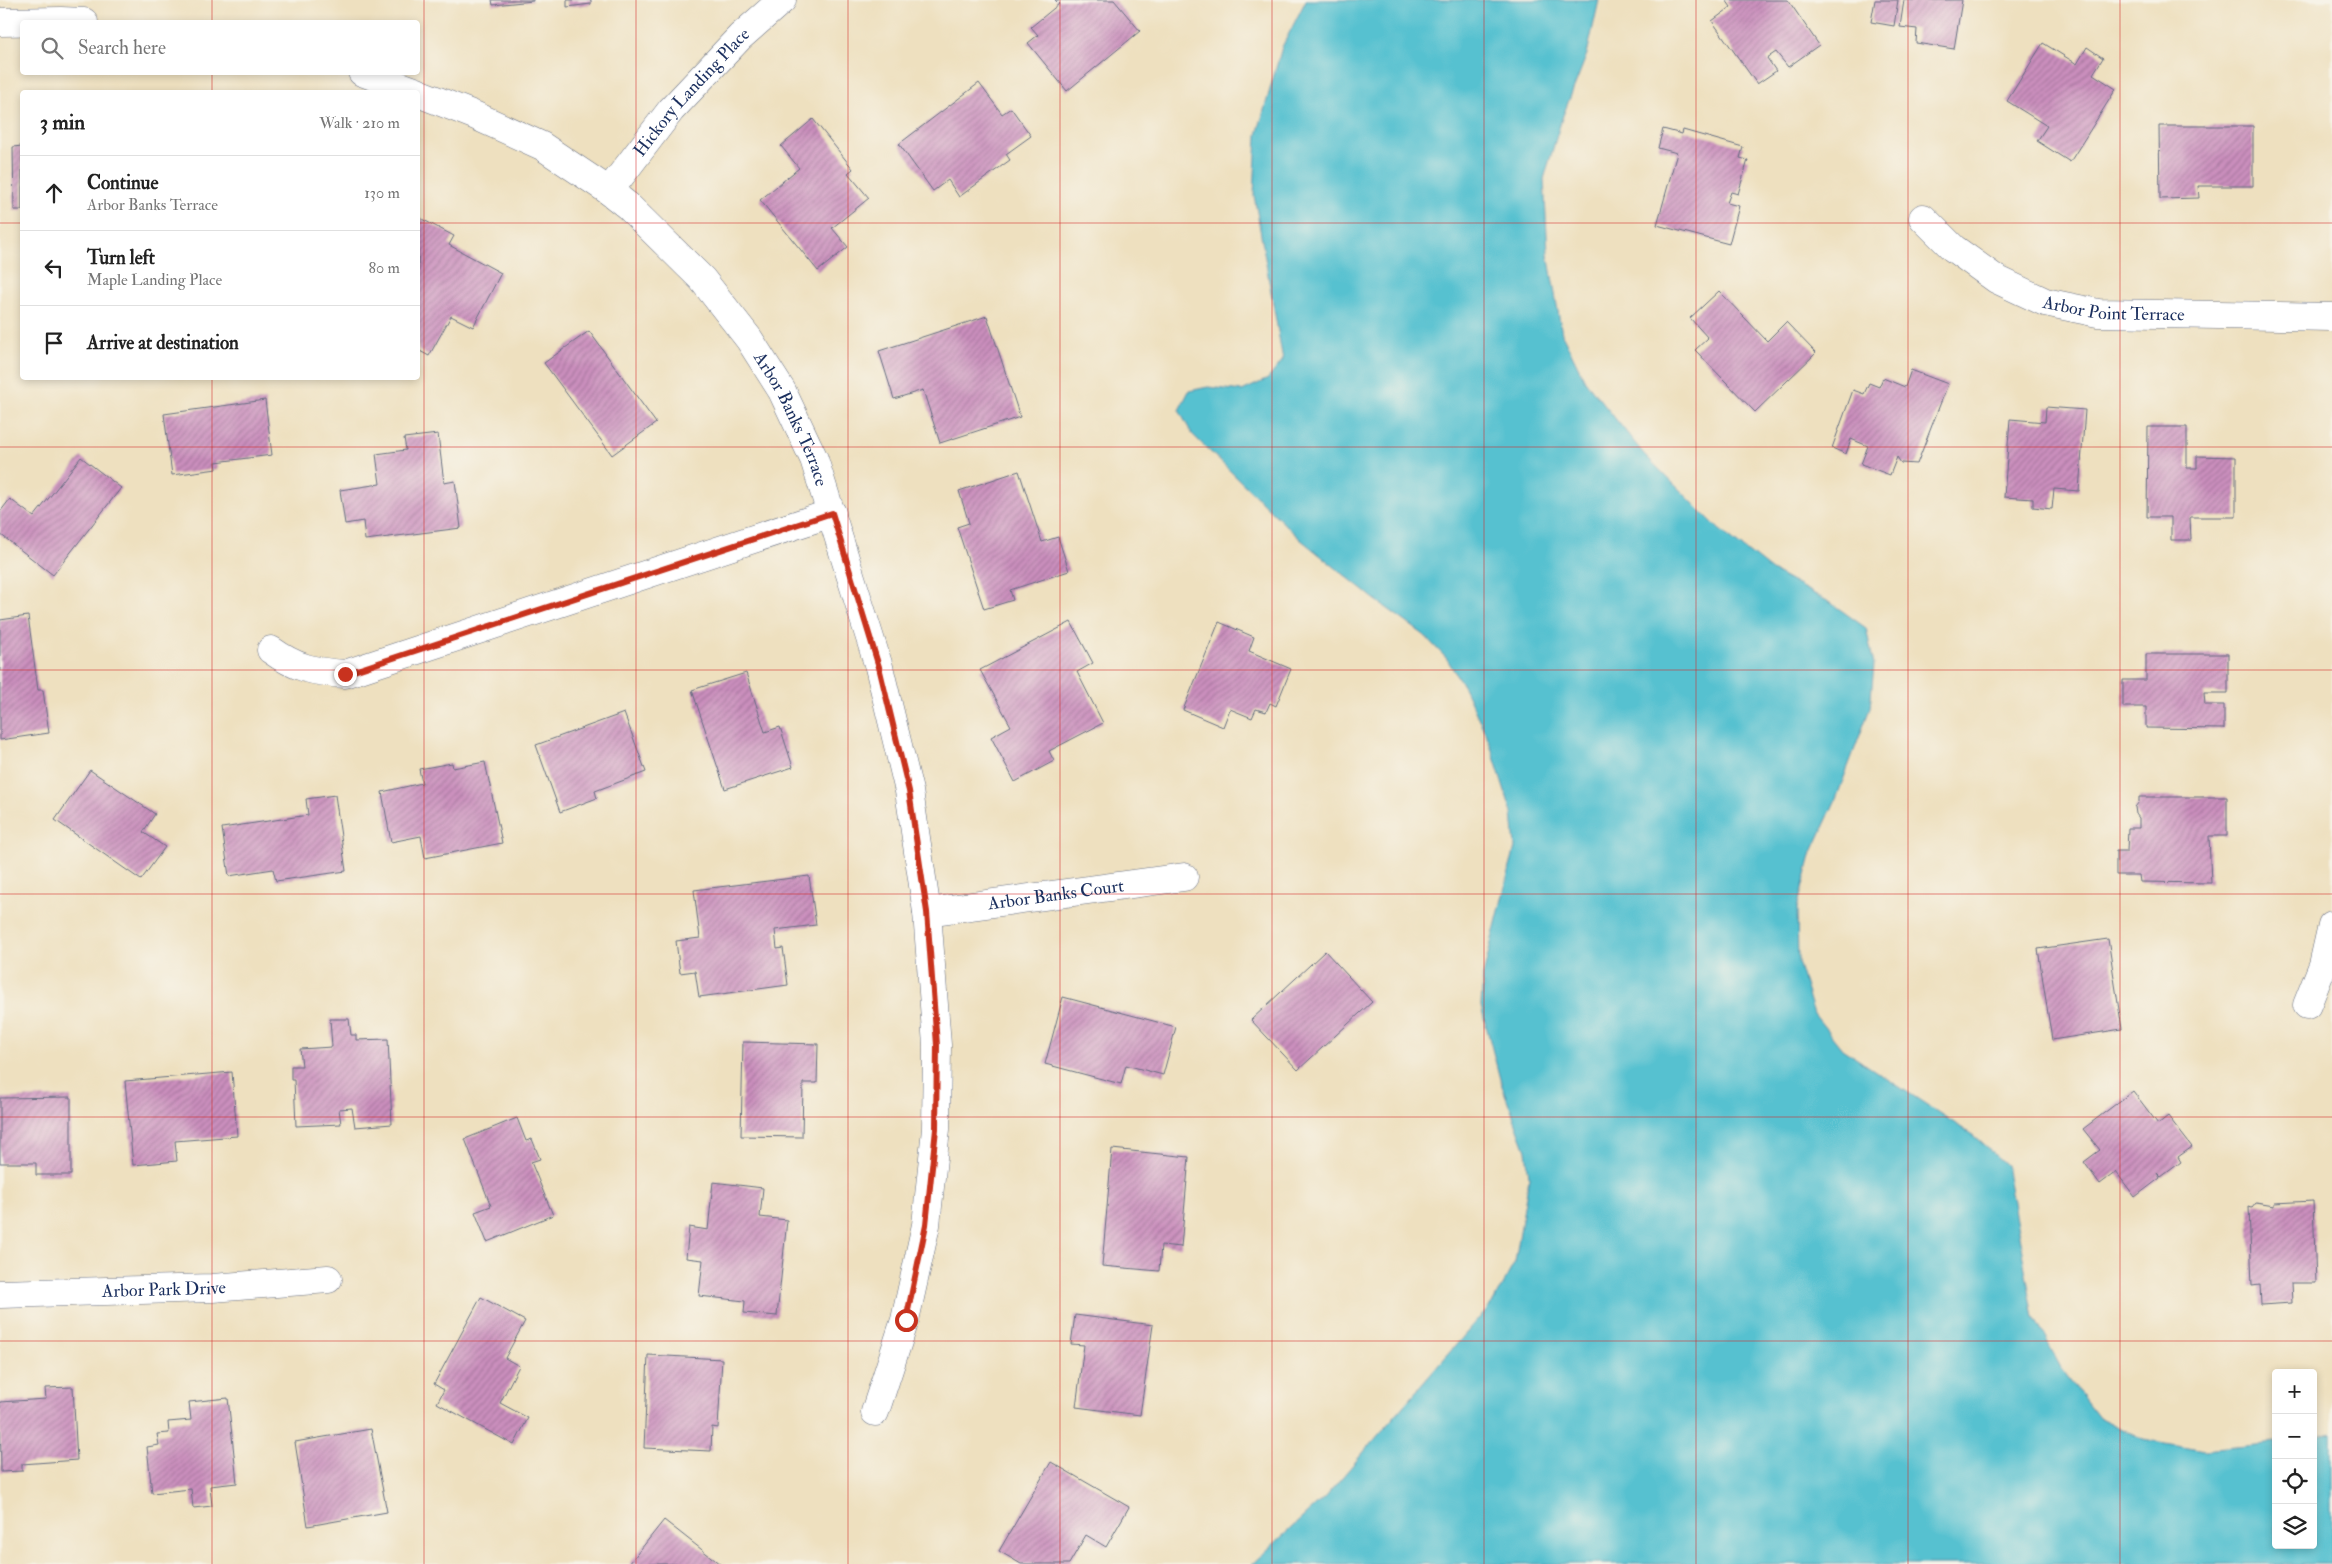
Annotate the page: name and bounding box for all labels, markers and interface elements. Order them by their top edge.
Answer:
search box [20,20,420,75]
street label: Hickory Landing Place [629,23,755,161]
icon: search [38,34,66,62]
text: Search here [78,36,166,60]
text: 3 min [40,109,85,136]
text: Walk · 210 m [319,113,400,133]
text: Continue [87,171,158,195]
icon: ahead [40,179,68,207]
text: 130 m [364,183,400,203]
text: Arbor Banks Terrace [87,195,218,215]
text: Turn left [87,246,155,270]
icon: left [40,254,68,282]
text: 80 m [369,258,400,278]
text: Maple Landing Place [87,270,222,290]
street label: Arbor Point Terrace [2040,291,2185,326]
icon: arrive [40,329,68,357]
text: Arrive at destination [87,331,239,355]
street label: Arbor Banks Terrace [748,347,833,490]
route end [334,663,357,686]
street label: Arbor Banks Court [986,874,1125,916]
street label: Arbor Park Drive [101,1276,227,1303]
route start [895,1309,918,1332]
map controls [2272,1369,2317,1549]
button: + [2272,1369,2317,1414]
button: − [2272,1414,2317,1459]
button: locate [2272,1459,2317,1504]
button: layers [2272,1504,2317,1549]

